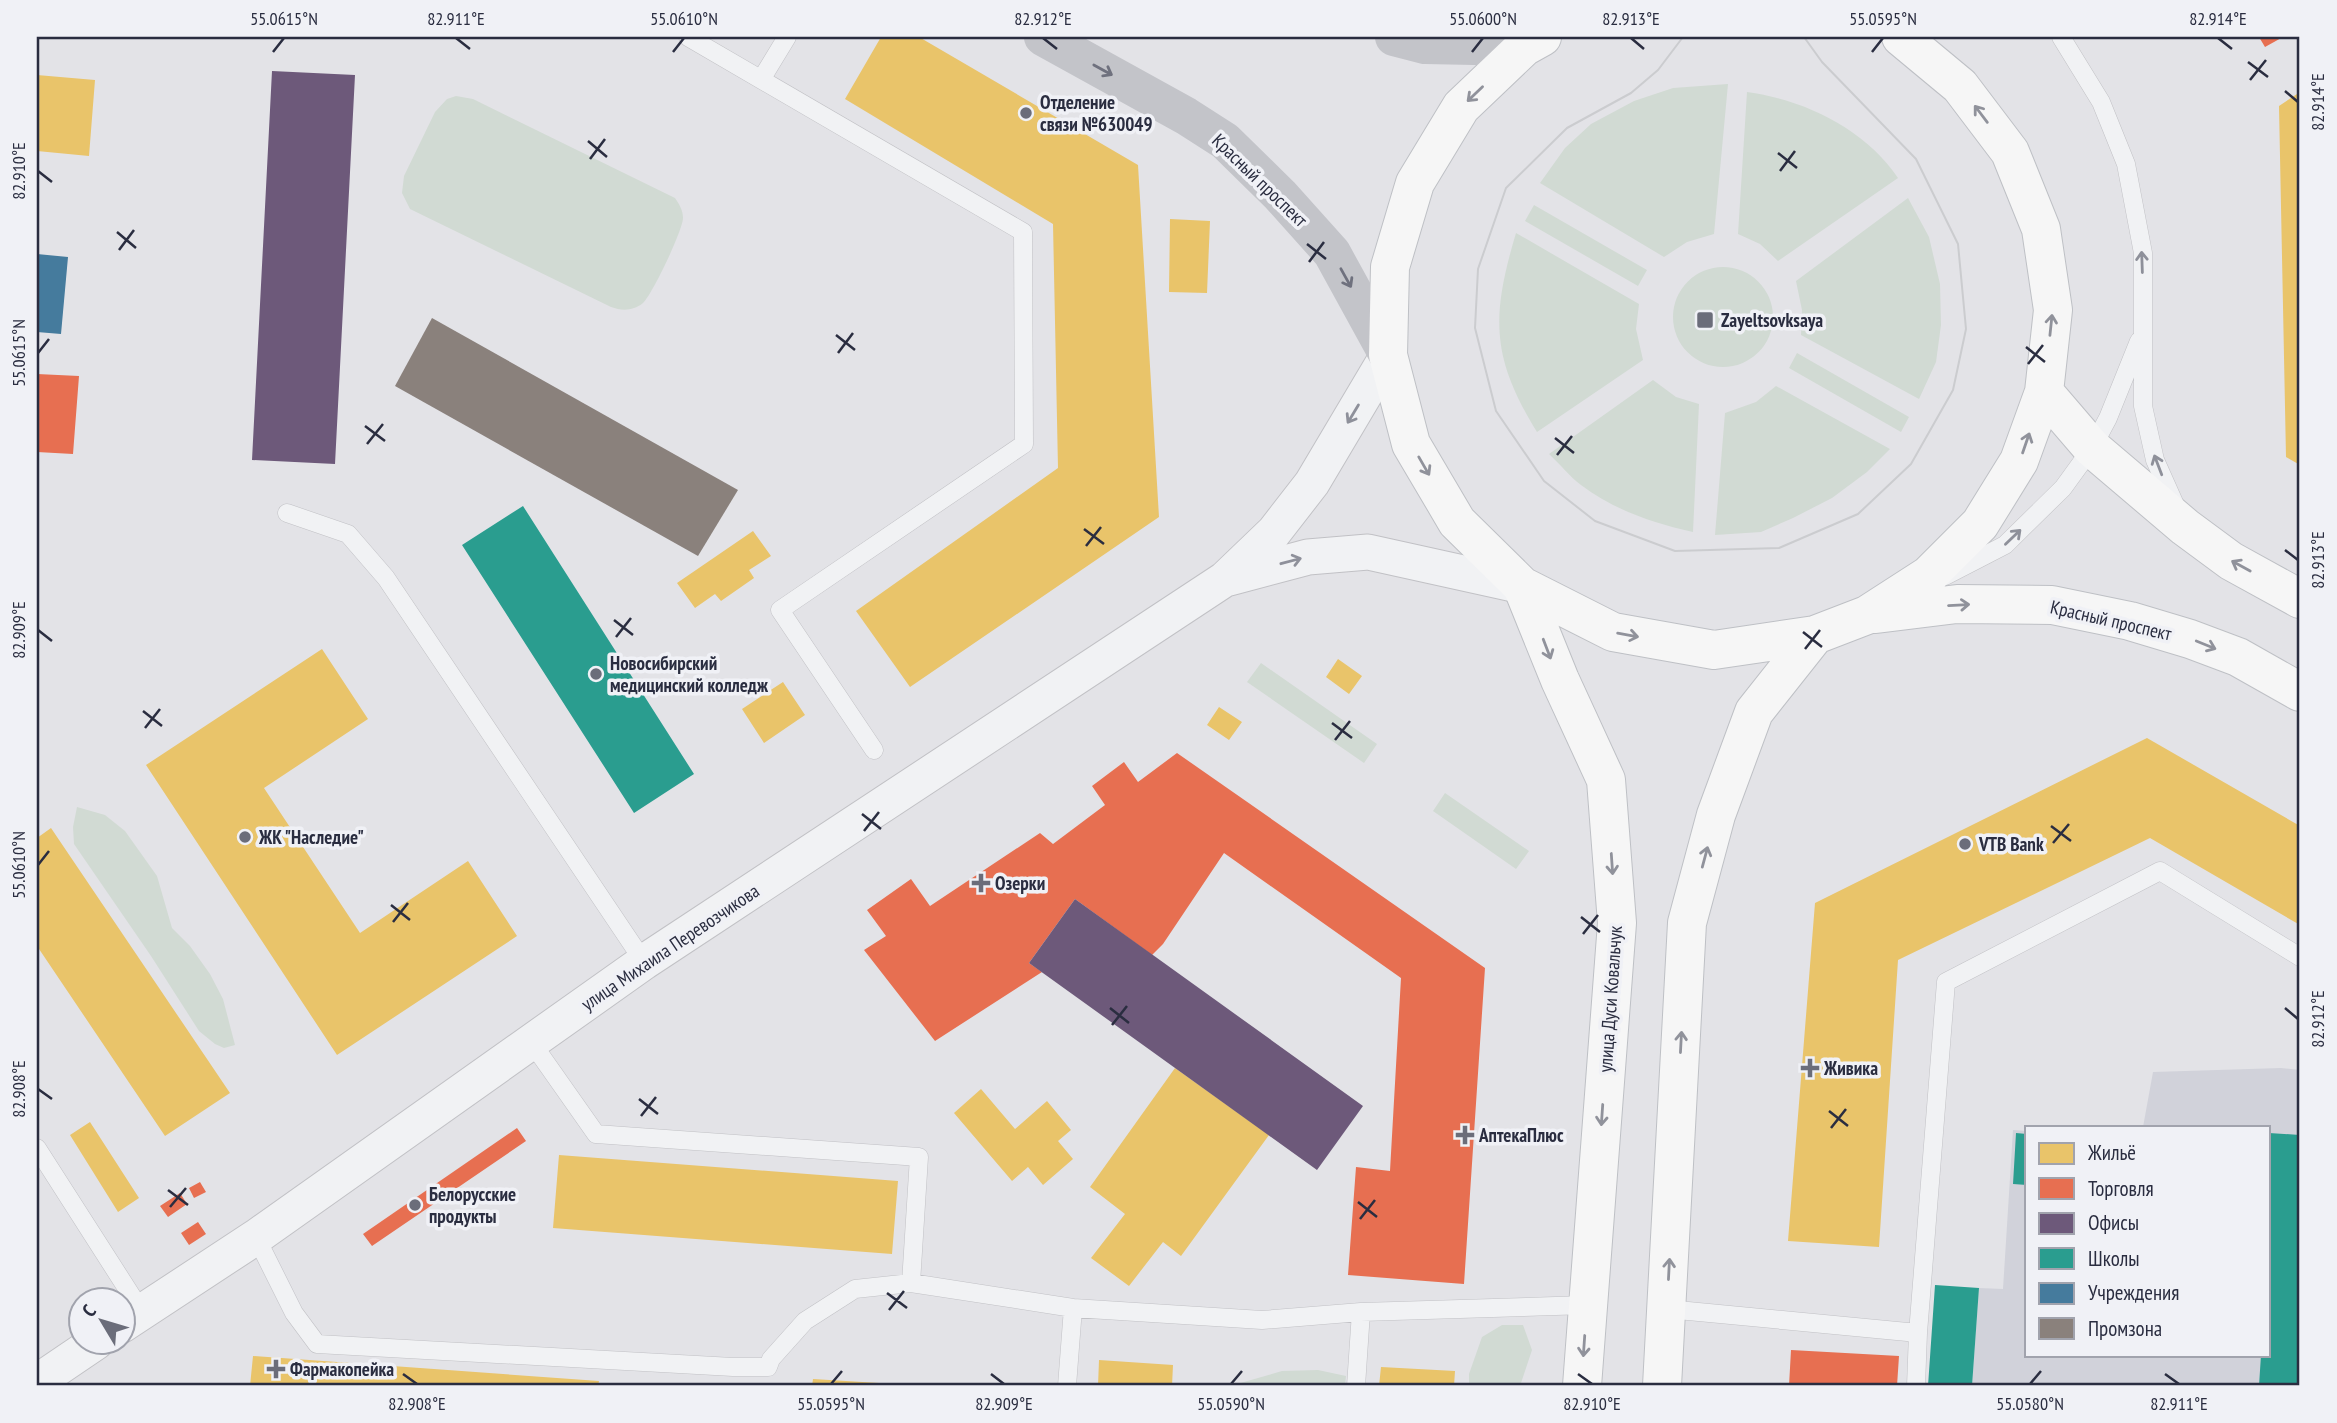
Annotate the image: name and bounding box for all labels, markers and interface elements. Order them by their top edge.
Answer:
text: 55.0615°N [250,7,318,30]
text: 82.911°E [427,7,485,30]
text: 55.0610°N [650,7,718,30]
text: 82.912°E [1014,7,1072,30]
text: 55.0600°N [1449,7,1517,30]
text: 82.913°E [1602,7,1660,30]
text: 55.0595°N [1849,7,1917,30]
text: 82.914°E [2189,7,2247,30]
one-way arrow [1092,63,1112,77]
text: 82.914°E [2306,73,2329,131]
one-way arrow [1467,85,1484,102]
place label: Отделение связи №630049 [1040,90,1153,136]
marker: Отделение связи №630049 [1018,105,1034,121]
one-way arrow [1974,105,1989,123]
street label: Красный проспект [1207,128,1313,232]
text: 82.910°E [7,142,30,200]
one-way arrow [2136,251,2149,274]
one-way arrow [1339,268,1353,288]
place label: Zayeltsovksaya [1721,308,1823,332]
marker: Zayeltsovksaya [1695,310,1715,330]
one-way arrow [2045,314,2058,336]
text: 55.0615°N [7,319,30,387]
one-way arrow [1346,403,1360,423]
one-way arrow [2021,432,2033,454]
one-way arrow [2151,454,2164,476]
one-way arrow [1417,456,1431,476]
one-way arrow [2005,529,2022,546]
text: 82.913°E [2306,531,2329,589]
one-way arrow [1280,554,1302,567]
one-way arrow [2231,559,2252,572]
street label: Красный проспект [2048,594,2175,646]
one-way arrow [1947,598,1970,611]
text: 82.909°E [7,601,30,659]
one-way arrow [1616,629,1639,642]
one-way arrow [1542,638,1555,660]
one-way arrow [2194,639,2216,652]
place label: Новосибирский медицинский колледж [610,651,769,697]
marker: Новосибирский медицинский колледж [588,666,604,682]
place label: ЖК "Наследие" [258,825,364,849]
marker: ЖК "Наследие" [237,829,253,845]
text: 55.0610°N [7,831,30,899]
place label: VTB Bank [1978,832,2044,856]
marker: VTB Bank [1957,836,1973,852]
one-way arrow [1699,846,1712,869]
one-way arrow [1606,852,1619,875]
place label: Озерки [995,871,1045,895]
marker: Озерки [973,875,989,891]
street label: улица Михаила Перевозчикова [576,878,764,1016]
street label: улица Дуси Ковальчук [1593,924,1627,1073]
text: 82.912°E [2306,990,2329,1048]
one-way arrow [1675,1031,1688,1054]
place label: Живика [1823,1056,1878,1080]
text: 82.908°E [7,1060,30,1118]
marker: Живика [1802,1060,1818,1076]
one-way arrow [1595,1104,1608,1126]
place label: АптекаПлюс [1478,1123,1564,1147]
legend [2025,1126,2270,1356]
marker: АптекаПлюс [1457,1127,1473,1143]
text: Жильё [2087,1139,2136,1166]
text: Торговля [2088,1175,2154,1202]
place label: Белорусские продукты [429,1182,516,1228]
marker: Белорусские продукты [407,1197,423,1213]
text: Офисы [2088,1209,2139,1236]
text: Школы [2088,1245,2140,1272]
one-way arrow [1662,1258,1675,1281]
text: Учреждения [2088,1279,2179,1306]
north arrow [66,1286,136,1356]
text: С [76,1299,101,1321]
text: Промзона [2088,1315,2162,1342]
one-way arrow [1577,1334,1590,1357]
place label: Фармакопейка [290,1357,394,1381]
marker: Фармакопейка [268,1361,284,1377]
text: 82.908°E [388,1392,446,1415]
text: 55.0595°N [797,1392,865,1415]
text: 82.909°E [975,1392,1033,1415]
text: 55.0590°N [1197,1392,1265,1415]
text: 82.910°E [1563,1392,1621,1415]
text: 55.0580°N [1996,1392,2064,1415]
text: 82.911°E [2150,1392,2208,1415]

